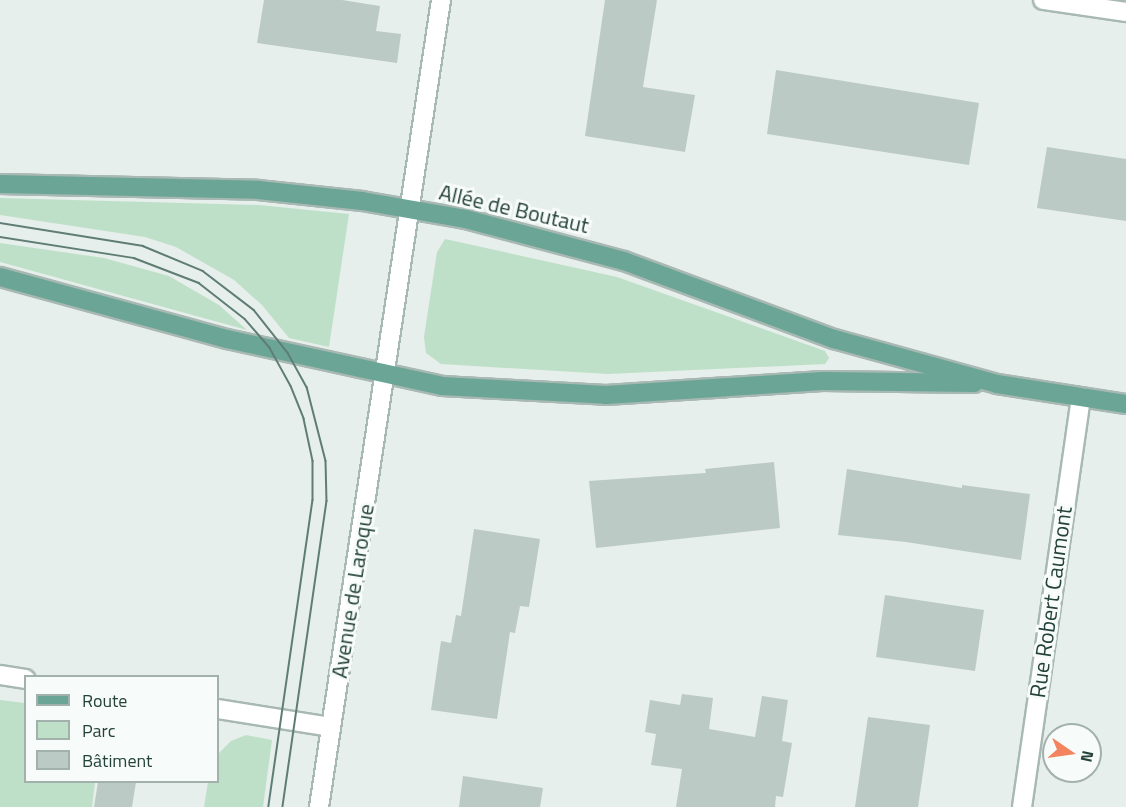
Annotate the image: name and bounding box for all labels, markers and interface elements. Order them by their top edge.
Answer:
street label: Allée de Boutaut [437,179,591,239]
street label: Avenue de Laroque [326,502,380,680]
street label: Rue Robert Caumont [1024,505,1078,699]
legend [24,675,219,783]
text: Route [82,687,127,714]
text: Parc [82,717,116,744]
north arrow [1042,723,1102,783]
text: Bâtiment [82,747,152,774]
text: N [1075,748,1101,765]

